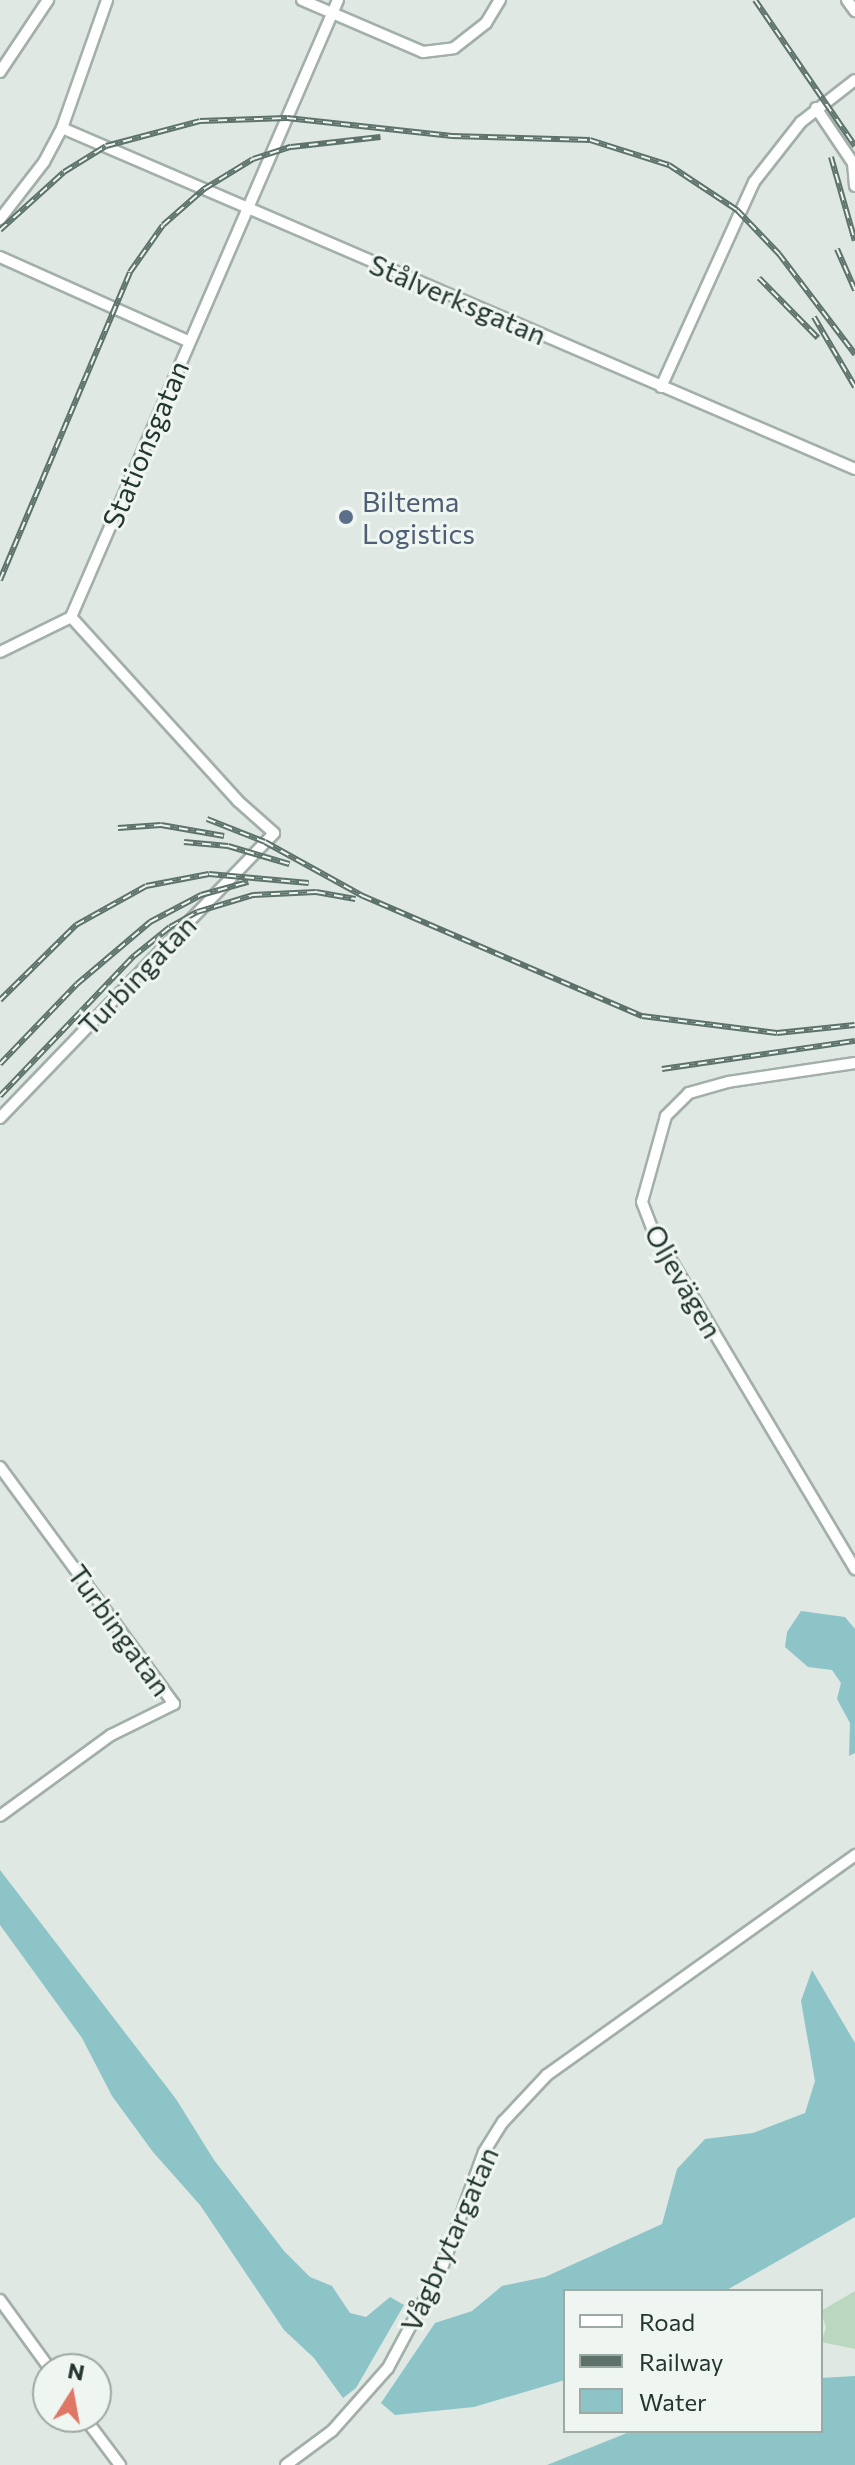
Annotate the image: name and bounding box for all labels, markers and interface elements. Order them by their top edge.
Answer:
street label: Stålverksgatan [365,247,551,351]
street label: Stationsgatan [95,355,195,533]
place label: Biltema Logistics [362,484,475,550]
marker: Biltema Logistics [337,508,355,526]
street label: Turbingatan [71,908,203,1042]
street label: Oljevägen [638,1218,730,1344]
street label: Turbingatan [61,1558,179,1702]
street label: Vågbrytargatan [393,2141,505,2337]
legend [563,2289,823,2433]
text: Road [639,2307,695,2336]
text: Railway [639,2347,724,2376]
north arrow [32,2353,112,2433]
text: N [66,2356,87,2386]
text: Water [639,2387,707,2416]

